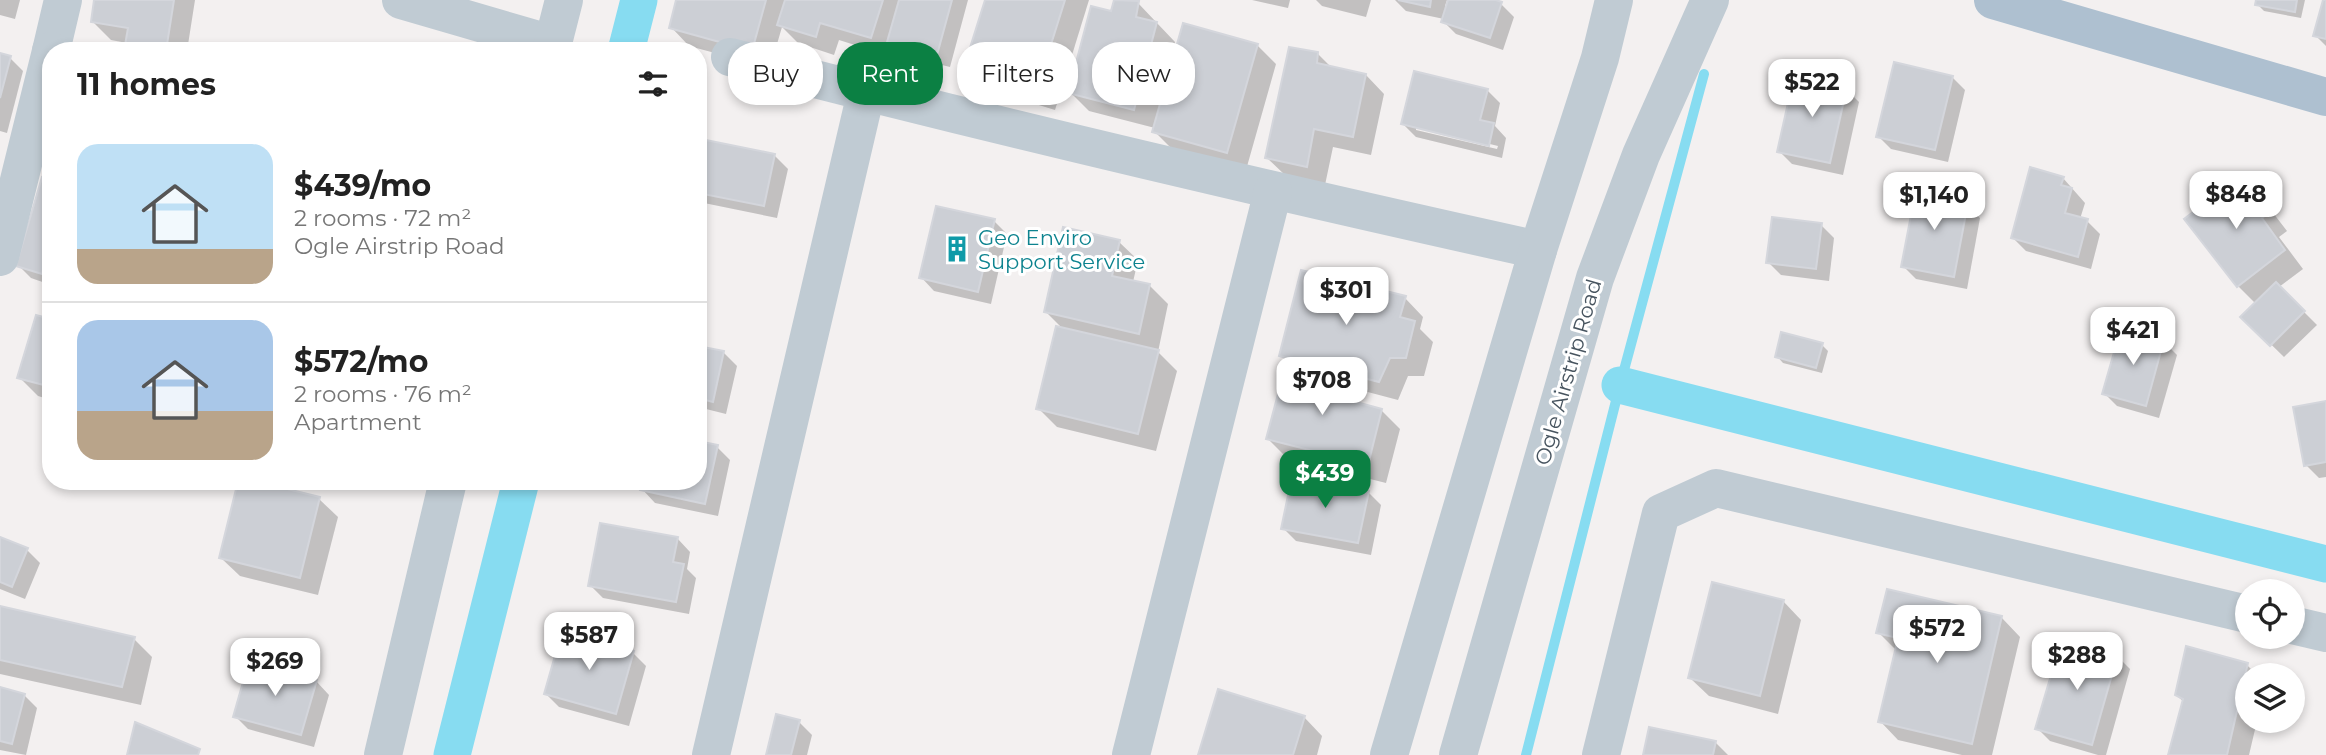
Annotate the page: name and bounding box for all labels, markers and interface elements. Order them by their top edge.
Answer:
chip: Buy [728,42,823,105]
chip: Rent [837,42,943,105]
chip: Filters [957,42,1078,105]
chip: New [1092,42,1195,105]
pin: $522 [1771,60,1853,119]
icon: filters [634,65,672,103]
text: 11 homes [77,66,216,103]
text: $522 [1784,68,1840,96]
text: $439/mo [294,167,431,204]
icon: home [133,172,217,256]
pin: $848 [2195,172,2277,231]
pin: $1,140 [1877,173,1991,232]
text: $848 [2205,180,2267,208]
text: $1,140 [1899,181,1969,209]
text: 2 rooms · 72 m² [294,204,471,232]
place label: Geo Enviro Support Service [978,225,1145,274]
text: Ogle Airstrip Road [294,232,505,260]
building icon: Geo Enviro Support Service [942,234,972,264]
pin: $301 [1305,268,1387,327]
text: $301 [1320,276,1372,304]
street label: Ogle Airstrip Road [1529,276,1607,468]
pin: $421 [2092,308,2174,367]
text: $421 [2106,316,2160,344]
text: $572/mo [294,343,428,380]
icon: home [133,348,217,432]
pin: $708 [1281,358,1363,417]
text: $708 [1292,366,1352,394]
text: 2 rooms · 76 m² [294,380,472,408]
text: Apartment [294,408,422,436]
pin: $439 [1284,450,1366,510]
text: $439 [1296,459,1354,487]
map controls [2235,579,2305,733]
button: locate [2235,579,2305,649]
pin: $572 [1896,606,1978,665]
pin: $587 [548,612,630,672]
text: $572 [1909,614,1965,642]
text: $587 [560,621,618,649]
pin: $288 [2036,632,2118,692]
pin: $269 [234,638,316,698]
text: $288 [2048,641,2106,669]
text: $269 [246,647,304,675]
button: layers [2235,663,2305,733]

